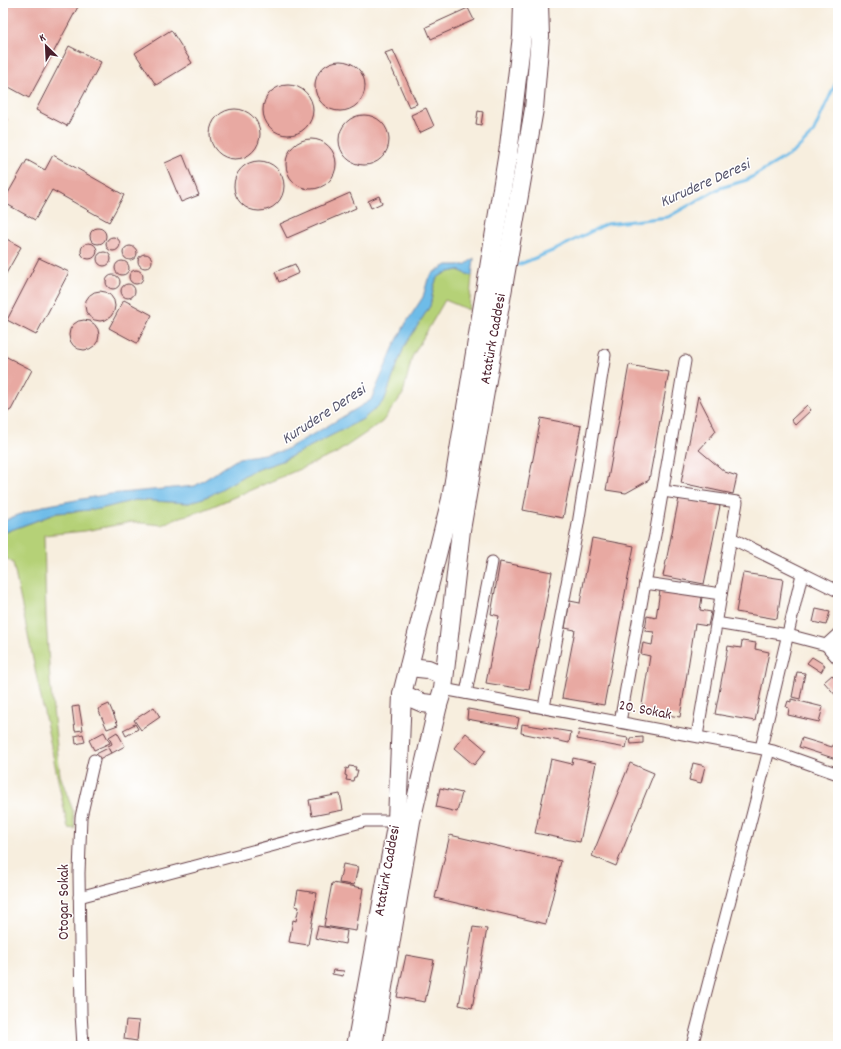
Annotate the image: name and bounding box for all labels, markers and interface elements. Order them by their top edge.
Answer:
north arrow [26,26,66,66]
text: K [37,30,48,47]
water label: Kurudere Deresi [656,153,756,214]
street label: Atatürk Caddesi [475,291,513,386]
water label: Kurudere Deresi [277,377,373,451]
street label: 20. Sokak [617,695,673,727]
street label: Atatürk Caddesi [369,823,407,918]
street label: Otogar Sokak [54,864,76,940]

